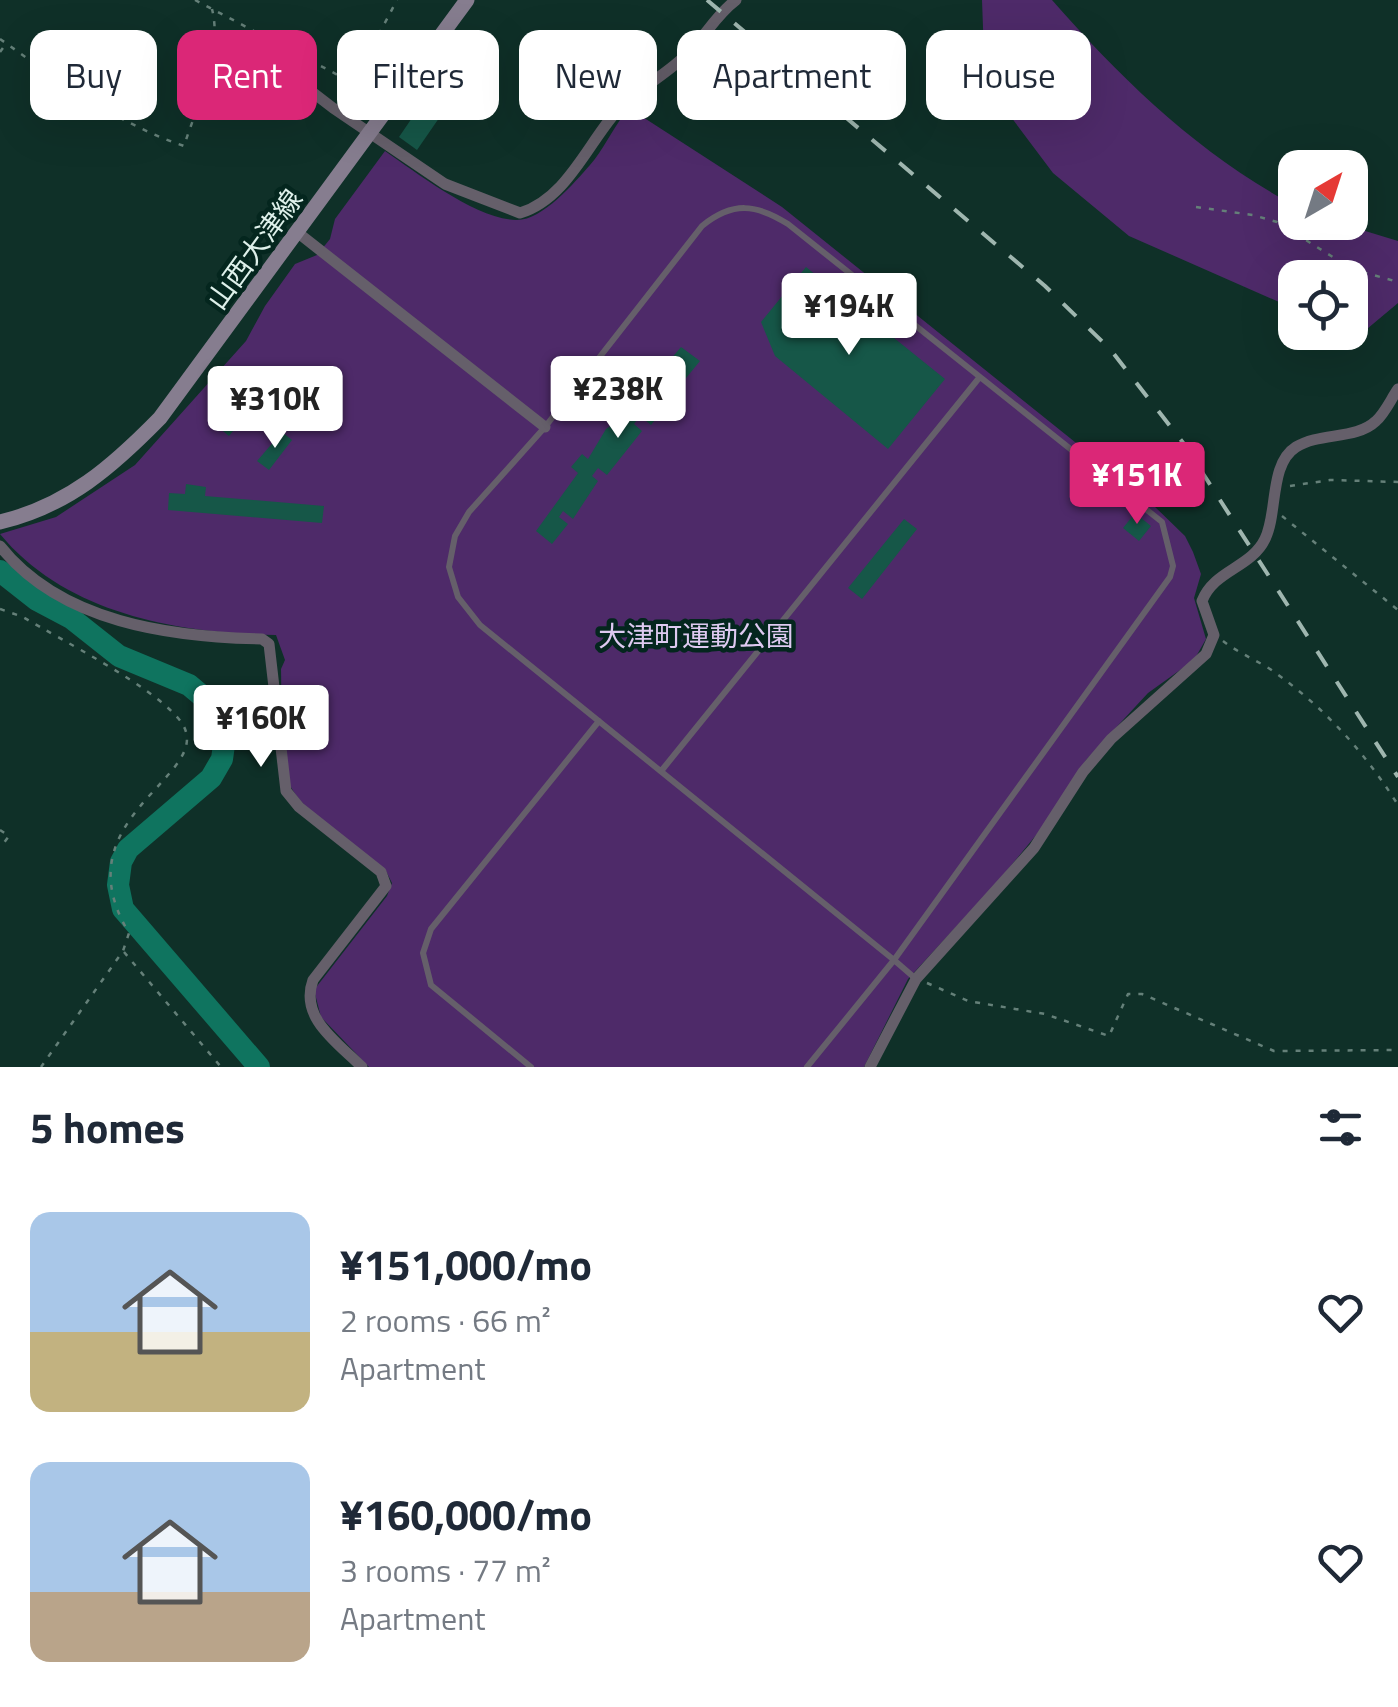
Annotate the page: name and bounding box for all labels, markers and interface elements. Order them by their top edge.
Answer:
chip: Buy [30,30,157,120]
chip: Rent [177,30,317,120]
chip: Filters [337,30,499,120]
chip: New [519,30,657,120]
chip: Apartment [677,30,906,120]
chip: House [926,30,1091,120]
north arrow [1278,150,1368,240]
map controls [1278,150,1368,350]
street label: 山西大津線 [195,180,313,318]
button: locate [1278,260,1368,350]
pin: ¥194K [779,273,919,358]
text: ¥194K [804,281,894,329]
pin: ¥238K [548,356,688,441]
text: ¥238K [573,364,663,412]
pin: ¥310K [205,366,345,451]
text: ¥310K [230,374,320,422]
pin: ¥151K [1067,442,1207,527]
text: ¥151K [1092,450,1182,498]
park label: 大津町運動公園 [598,614,794,657]
pin: ¥160K [191,685,331,770]
text: ¥160K [216,693,306,741]
text: 5 homes [30,1095,185,1159]
icon: filters [1313,1100,1368,1155]
text: ¥151,000/mo [340,1232,592,1296]
icon: home [110,1252,230,1372]
icon: heart [1313,1285,1368,1340]
text: 2 rooms · 66 m² [340,1296,551,1344]
text: Apartment [340,1344,486,1392]
text: ¥160,000/mo [340,1482,592,1546]
icon: home [110,1502,230,1622]
icon: heart [1313,1535,1368,1590]
text: 3 rooms · 77 m² [340,1546,551,1594]
text: Apartment [340,1594,486,1642]

